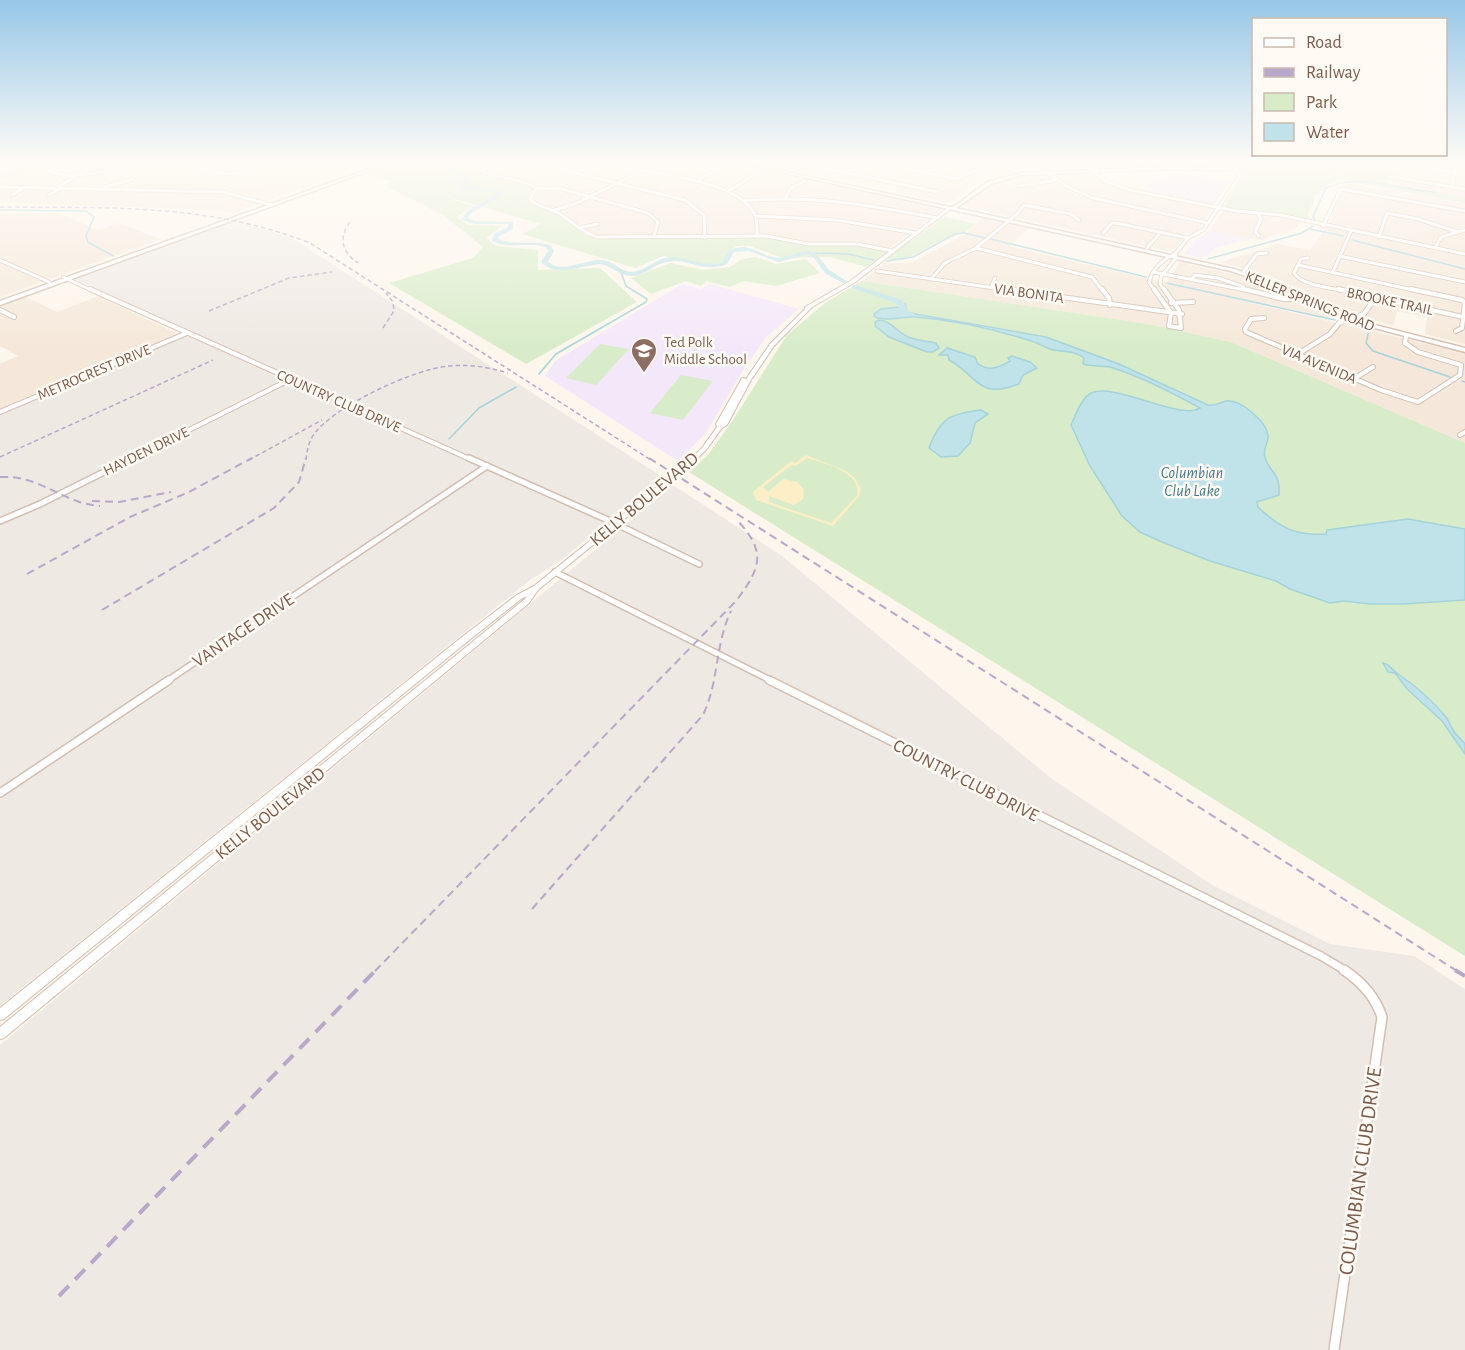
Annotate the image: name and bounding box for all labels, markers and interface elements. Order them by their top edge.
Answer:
legend [1252,18,1447,156]
text: Road [1306,34,1342,52]
text: Railway [1306,64,1361,82]
text: Park [1306,94,1338,112]
text: Water [1306,124,1349,142]
street label: KELLER SPRINGS ROAD [1243,269,1377,334]
street label: VIA BONITA [993,281,1065,306]
street label: BROOKE TRAIL [1345,285,1435,318]
place label: Ted Polk Middle School [664,335,747,367]
school or university icon: Ted Polk Middle School [629,336,659,374]
street label: METROCREST DRIVE [35,342,153,403]
street label: VIA AVENIDA [1279,342,1359,387]
street label: COUNTRY CLUB DRIVE [275,367,403,436]
street label: HAYDEN DRIVE [101,424,191,479]
street label: KELLY BOULEVARD [587,449,702,550]
water label: Columbian Club Lake [1161,465,1223,499]
street label: VANTAGE DRIVE [190,590,298,671]
street label: COUNTRY CLUB DRIVE [890,736,1041,826]
street label: KELLY BOULEVARD [212,764,329,863]
street label: COLUMBIAN CLUB DRIVE [1336,1066,1385,1276]

